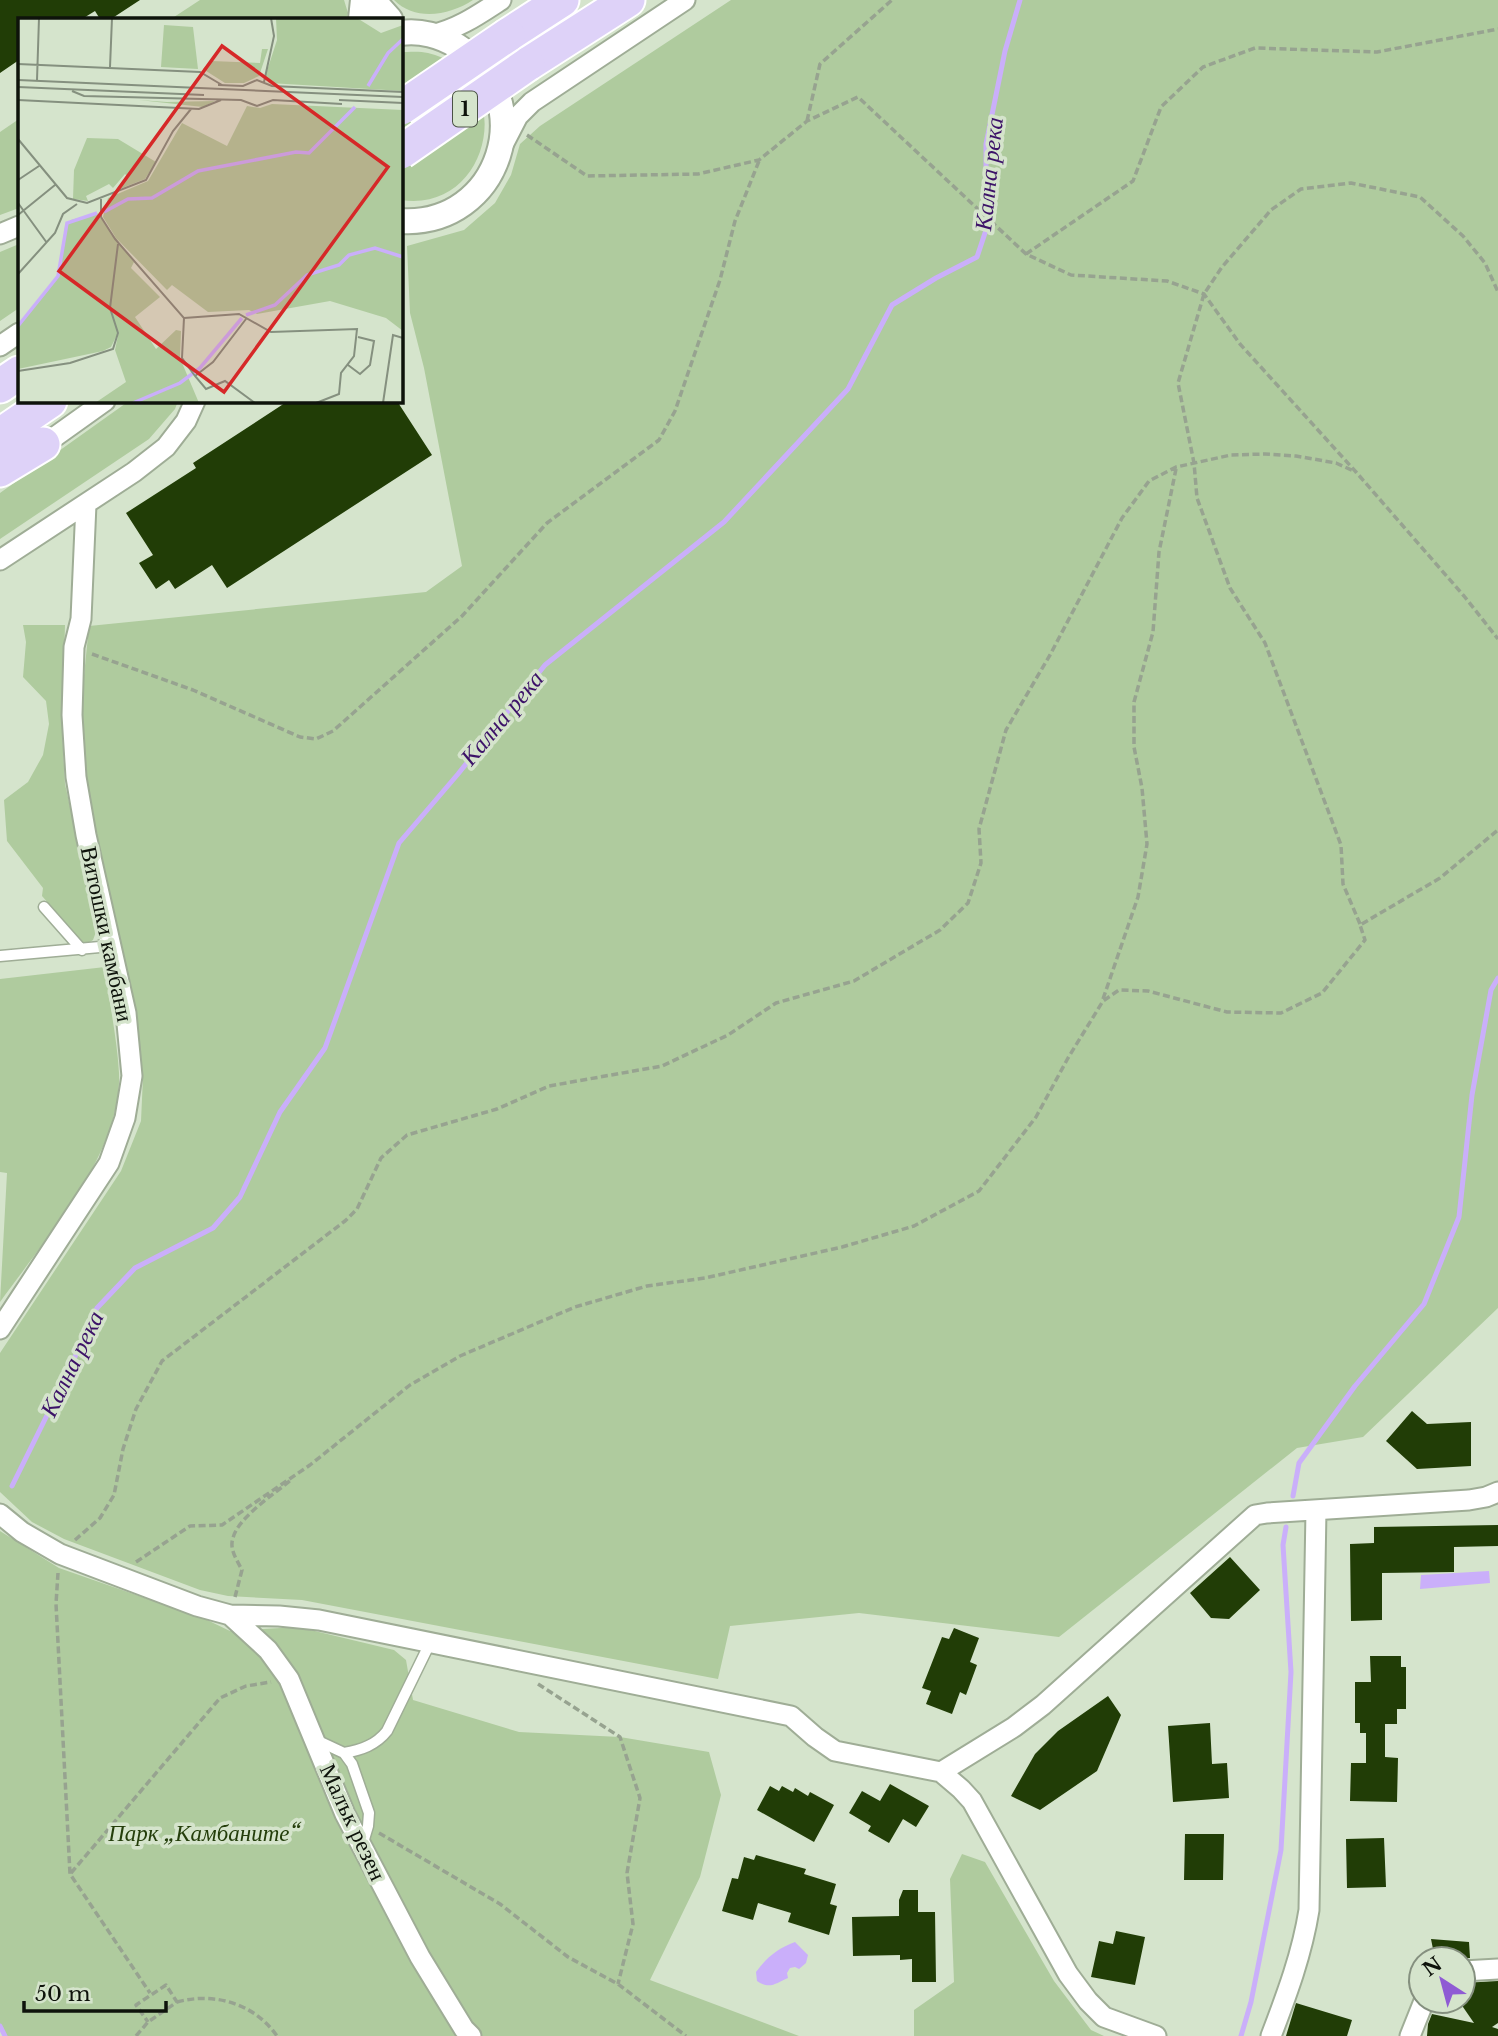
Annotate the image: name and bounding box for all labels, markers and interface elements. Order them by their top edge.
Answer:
inset map [18,18,402,402]
road number: 1 [453,92,477,126]
water label: Кална река [968,116,1009,233]
water label: Кална река [453,665,549,772]
street label: Витошки камбани [75,844,139,1024]
water label: Кална река [33,1306,110,1422]
street label: Малък резен [314,1759,392,1885]
park label: Парк „Камбаните“ [107,1819,302,1847]
north arrow [1407,1945,1477,2015]
text: N [1418,1952,1446,1981]
scale bar [24,1969,166,2013]
text: 50 m [35,1981,91,2007]

